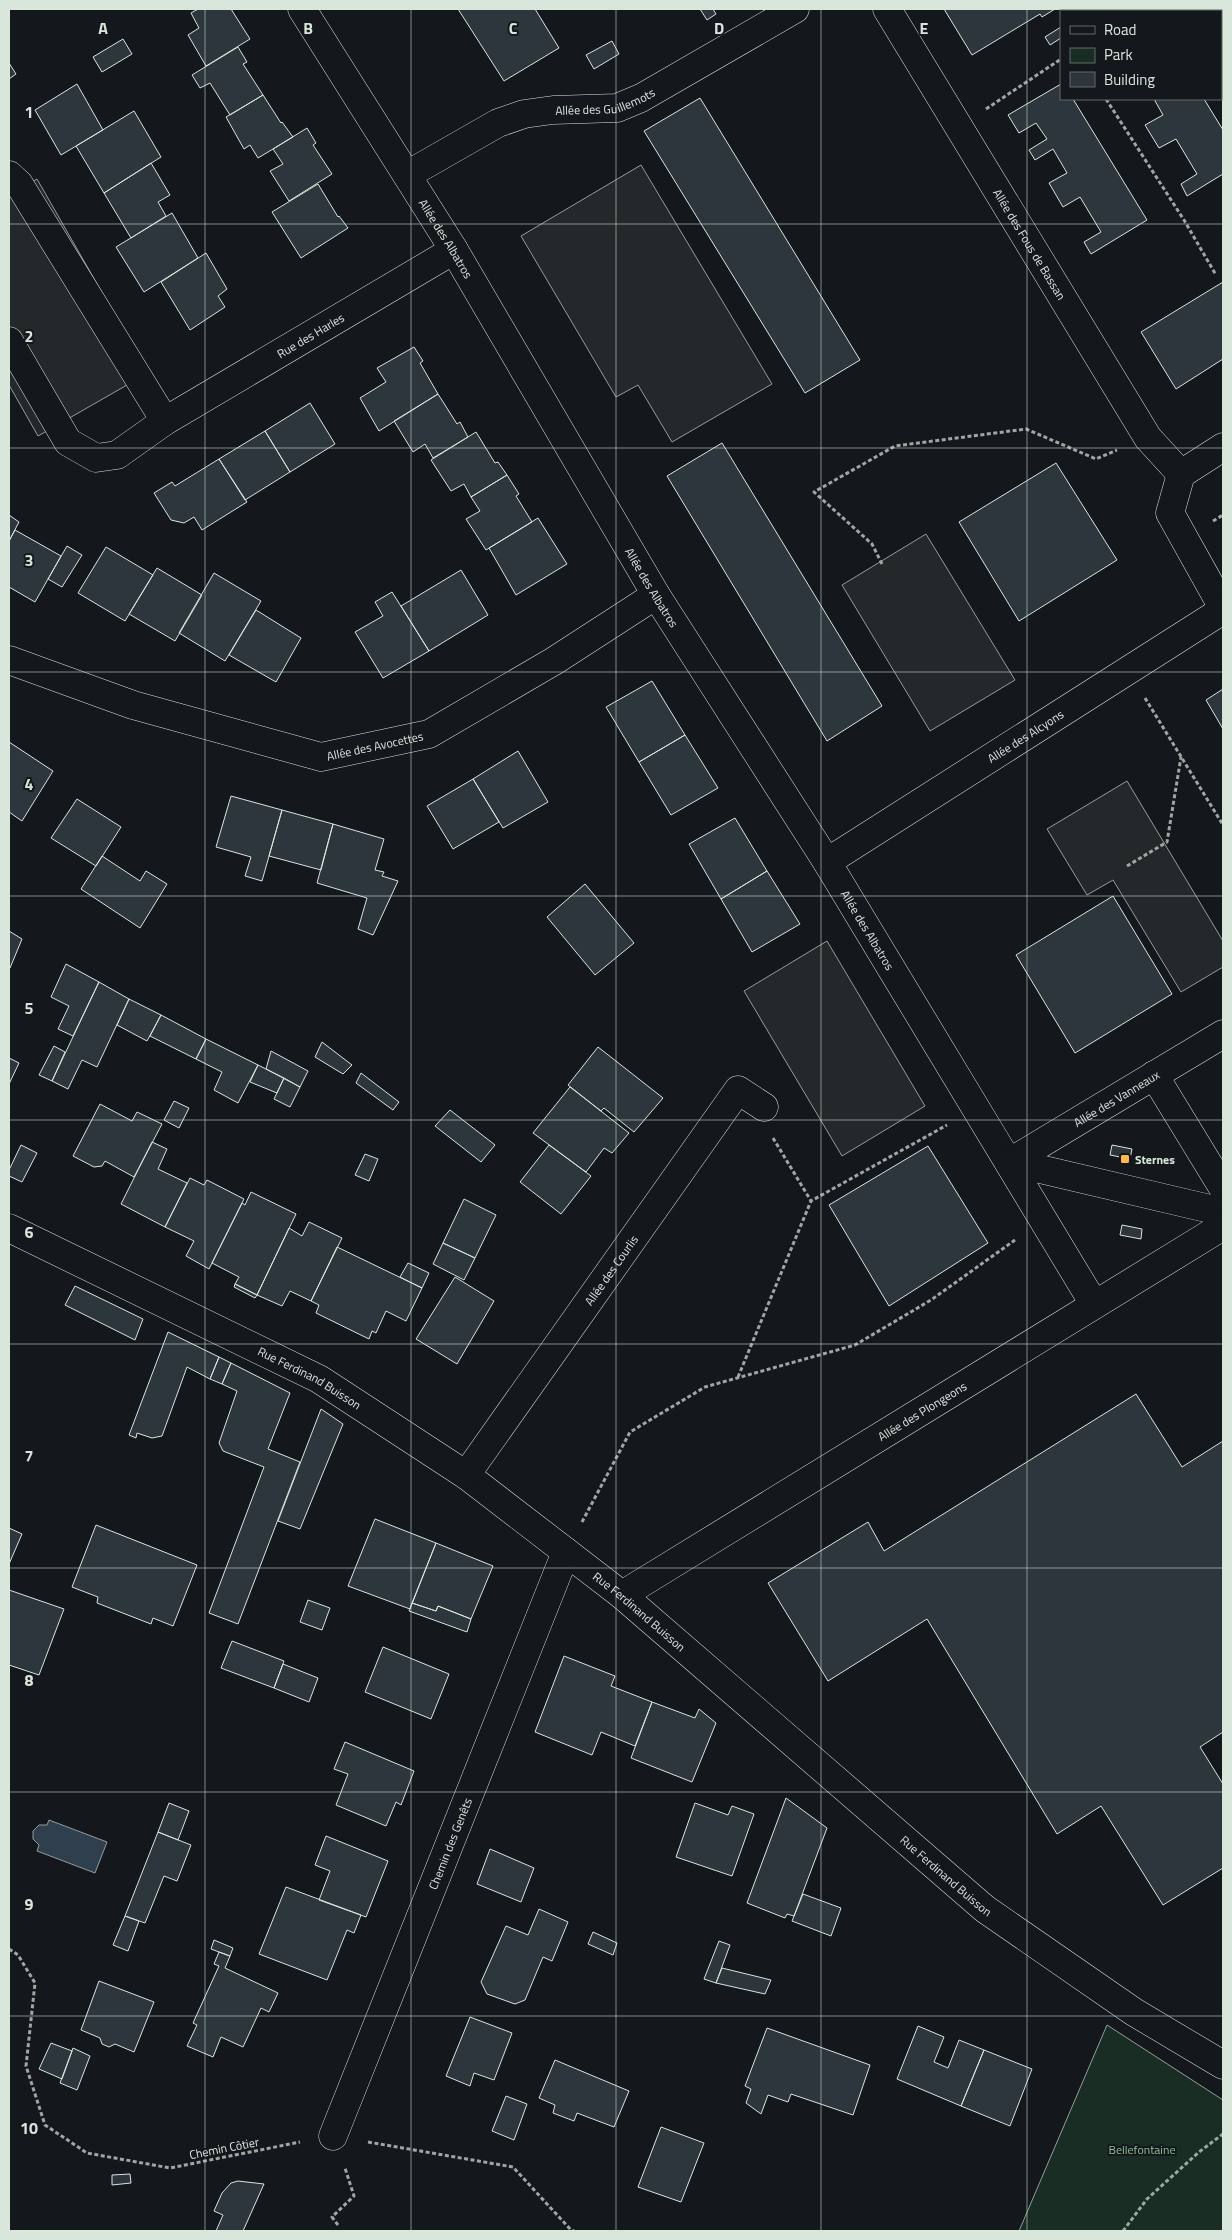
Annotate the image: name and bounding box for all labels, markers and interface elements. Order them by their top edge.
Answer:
legend [1060,10,1222,100]
text: A [98,16,108,40]
text: B [303,16,313,40]
text: C [509,16,518,40]
text: D [714,16,724,40]
text: E [920,16,929,40]
text: Road [1104,18,1136,41]
text: Park [1104,43,1133,66]
text: Building [1104,68,1155,91]
street label: Allée des Guillemots [555,82,659,119]
text: 1 [25,100,33,124]
street label: Allée des Fous de Bassan [989,185,1071,303]
street label: Allée des Albatros [414,195,478,282]
street label: Rue des Harles [273,307,348,363]
text: 2 [25,324,33,348]
street label: Allée des Albatros [621,544,684,631]
text: 3 [25,548,33,572]
street label: Allée des Alcyons [983,704,1068,767]
street label: Allée des Avocettes [325,726,425,765]
text: 4 [25,772,34,796]
street label: Allée des Albatros [836,886,900,974]
text: 5 [25,996,34,1020]
street label: Allée des Vanneaux [1070,1065,1163,1131]
place label: Sternes [1135,1150,1175,1169]
marker: Sternes [1119,1153,1131,1165]
text: 6 [25,1220,34,1244]
street label: Allée des Courlis [579,1231,643,1309]
street label: Rue Ferdinand Buisson [255,1341,365,1414]
street label: Allée des Plongeons [874,1376,971,1445]
text: 7 [25,1444,33,1468]
street label: Rue Ferdinand Buisson [589,1567,690,1656]
text: 8 [25,1668,34,1692]
street label: Chemin des Genêts [423,1794,477,1892]
street label: Rue Ferdinand Buisson [896,1830,996,1921]
text: 9 [25,1892,34,1916]
text: 10 [20,2116,38,2140]
street label: Chemin Côtier [188,2132,260,2164]
park label: Bellefontaine [1108,2140,1176,2159]

